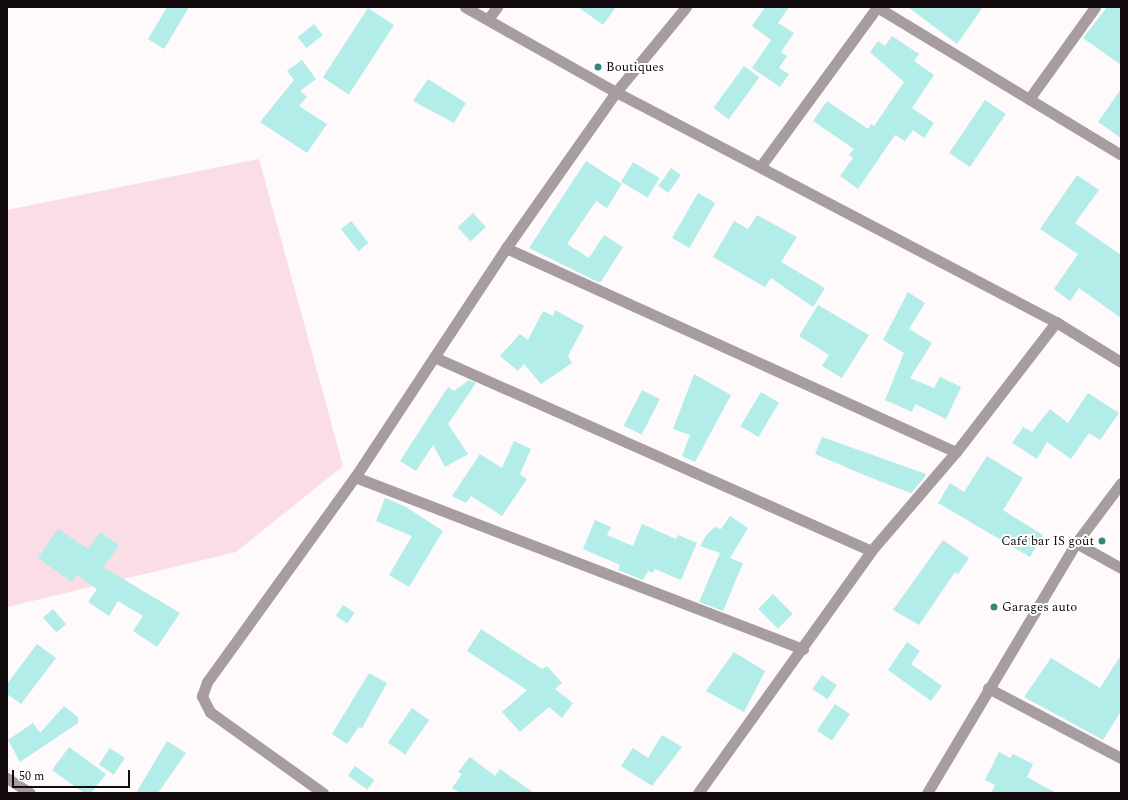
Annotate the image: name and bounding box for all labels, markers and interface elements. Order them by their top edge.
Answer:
place label: Boutiques [606,59,664,75]
marker: Boutiques [593,62,603,72]
place label: Café bar IS goût [1001,533,1094,549]
marker: Café bar IS goût [1097,536,1107,546]
place label: Garages auto [1002,599,1077,615]
marker: Garages auto [989,602,999,612]
scale bar [14,762,132,788]
text: 50 m [19,767,44,786]

